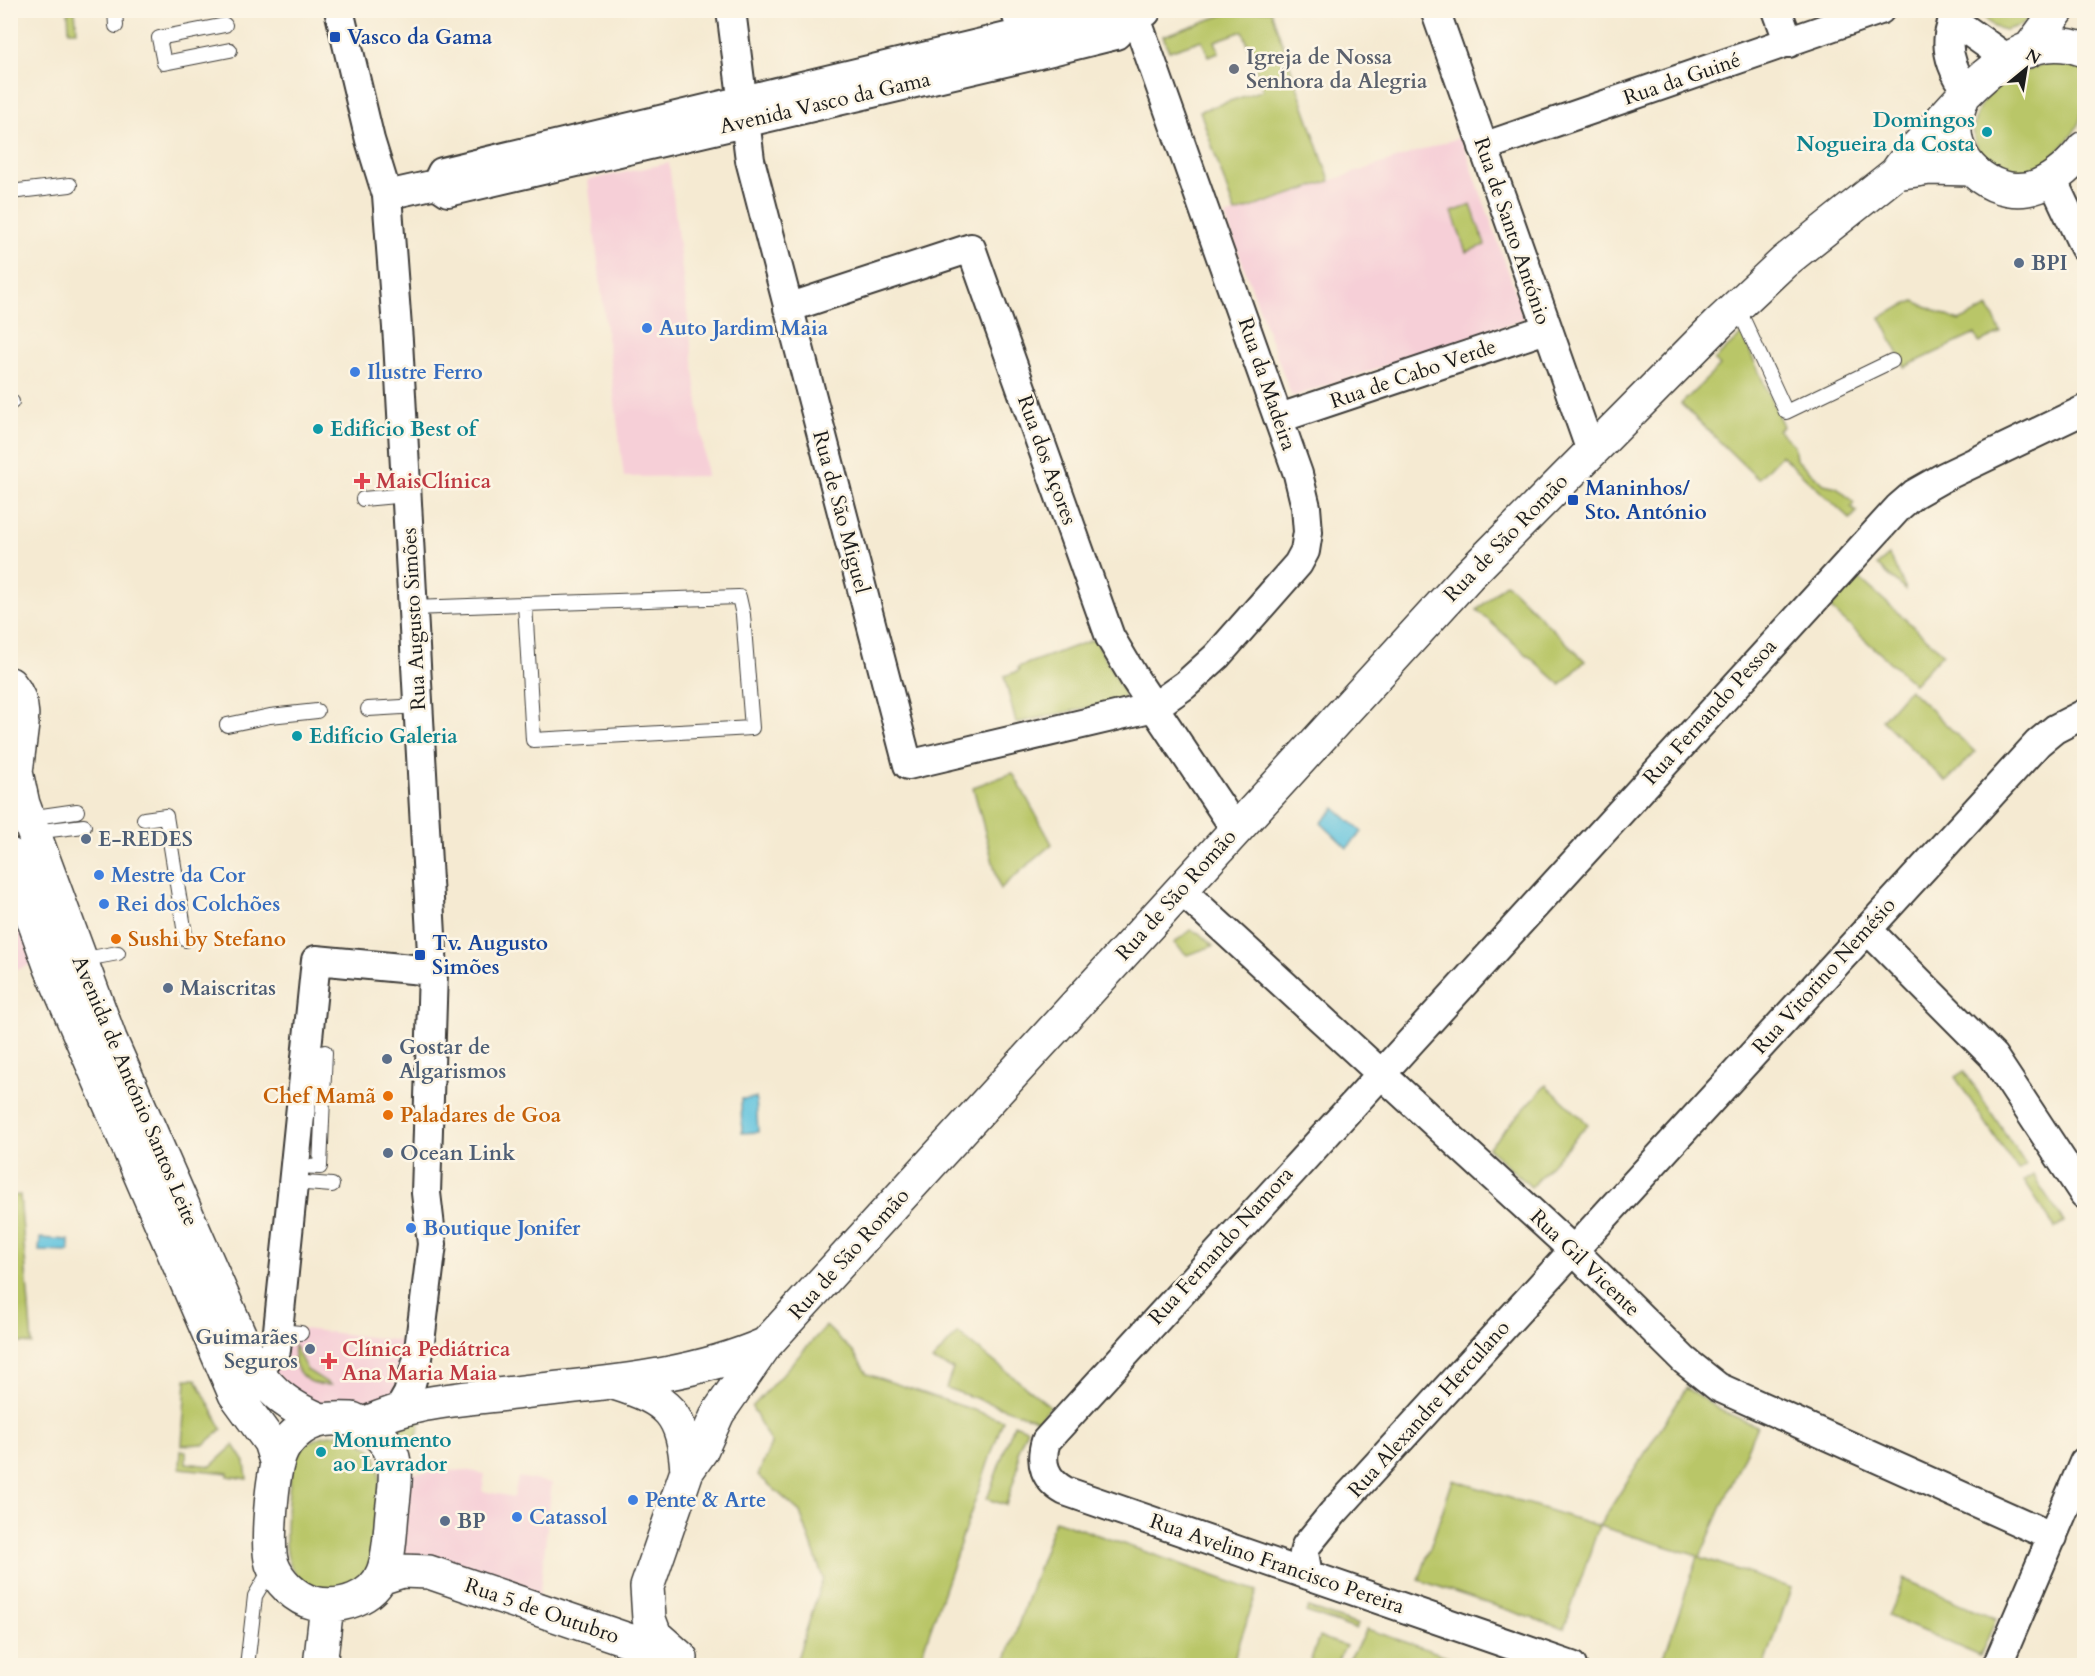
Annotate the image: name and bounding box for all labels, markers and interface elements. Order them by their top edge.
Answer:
place label: Vasco da Gama [347,23,493,52]
marker: Vasco da Gama [328,30,342,44]
north arrow [1996,39,2056,99]
place label: Igreja de Nossa Senhora da Alegria [1246,43,1428,96]
text: N [2021,44,2045,70]
street label: Rua da Guiné [1619,45,1745,113]
marker: Igreja de Nossa Senhora da Alegria [1227,62,1241,76]
street label: Avenida Vasco da Gama [717,65,933,141]
place label: Domingos Nogueira da Costa [1796,106,1976,159]
marker: Domingos Nogueira da Costa [1980,125,1994,139]
street label: Rua de Santo António [1466,133,1558,329]
place label: BPI [2031,249,2068,278]
marker: BPI [2012,256,2026,270]
place label: Auto Jardim Maia [659,314,829,343]
street label: Rua da Madeira [1231,314,1303,454]
marker: Auto Jardim Maia [640,321,654,335]
street label: Rua de Cabo Verde [1326,332,1500,416]
place label: Ilustre Ferro [367,358,483,387]
marker: Ilustre Ferro [348,365,362,379]
street label: Rua dos Açores [1010,391,1084,529]
place label: Edifício Best of [330,415,480,444]
marker: Edifício Best of [311,422,325,436]
street label: Rua de São Miguel [805,427,877,597]
place label: MaisClínica [376,467,492,496]
street label: Rua de São Romão [1437,468,1575,608]
marker: MaisClínica [353,472,371,490]
place label: Maninhos/ Sto. António [1585,474,1707,527]
marker: Maninhos/ Sto. António [1566,493,1580,507]
street label: Rua Augusto Simões [395,527,433,711]
street label: Rua Fernando Pessoa [1636,633,1784,791]
place label: Edifício Galeria [309,722,458,751]
marker: Edifício Galeria [290,729,304,743]
street label: Rua de São Romão [1109,823,1243,967]
place label: E-REDES [98,825,193,854]
marker: E-REDES [79,832,93,846]
place label: Mestre da Cor [111,861,246,890]
marker: Mestre da Cor [92,868,106,882]
place label: Rei dos Colchões [116,890,280,919]
street label: Rua Vitorino Nemésio [1746,891,1902,1061]
marker: Rei dos Colchões [97,897,111,911]
place label: Sushi by Stefano [128,925,286,954]
place label: Tv. Augusto Simões [432,929,548,982]
marker: Sushi by Stefano [109,932,123,946]
marker: Tv. Augusto Simões [413,948,427,962]
street label: Avenida de António Santos Leite [65,951,205,1231]
place label: Maiscritas [180,974,276,1003]
marker: Maiscritas [161,981,175,995]
place label: Gostar de Algarismos [399,1033,506,1086]
marker: Gostar de Algarismos [380,1052,394,1066]
place label: Chef Mamã [263,1082,377,1111]
marker: Chef Mamã [381,1089,395,1103]
place label: Paladares de Goa [400,1101,562,1130]
marker: Paladares de Goa [381,1108,395,1122]
place label: Ocean Link [400,1139,515,1168]
marker: Ocean Link [381,1146,395,1160]
street label: Rua Fernando Namora [1142,1161,1300,1331]
street label: Rua de São Romão [782,1182,916,1326]
street label: Rua Gil Vicente [1524,1203,1646,1323]
place label: Boutique Jonifer [423,1214,581,1243]
marker: Boutique Jonifer [404,1221,418,1235]
street label: Rua Alexandre Herculano [1341,1314,1517,1504]
place label: Guimarães Seguros [195,1323,298,1376]
place label: Clínica Pediátrica Ana Maria Maia [342,1335,511,1388]
marker: Guimarães Seguros [303,1342,317,1356]
marker: Clínica Pediátrica Ana Maria Maia [320,1352,338,1370]
place label: Monumento ao Lavrador [333,1426,452,1479]
marker: Monumento ao Lavrador [314,1445,328,1459]
place label: Pente & Arte [645,1486,766,1515]
marker: Pente & Arte [626,1493,640,1507]
place label: Catassol [529,1503,607,1532]
place label: BP [457,1507,486,1536]
street label: Rua Avelino Francisco Pereira [1146,1507,1408,1621]
marker: Catassol [510,1510,524,1524]
marker: BP [438,1514,452,1528]
street label: Rua 5 de Outubro [461,1571,623,1651]

